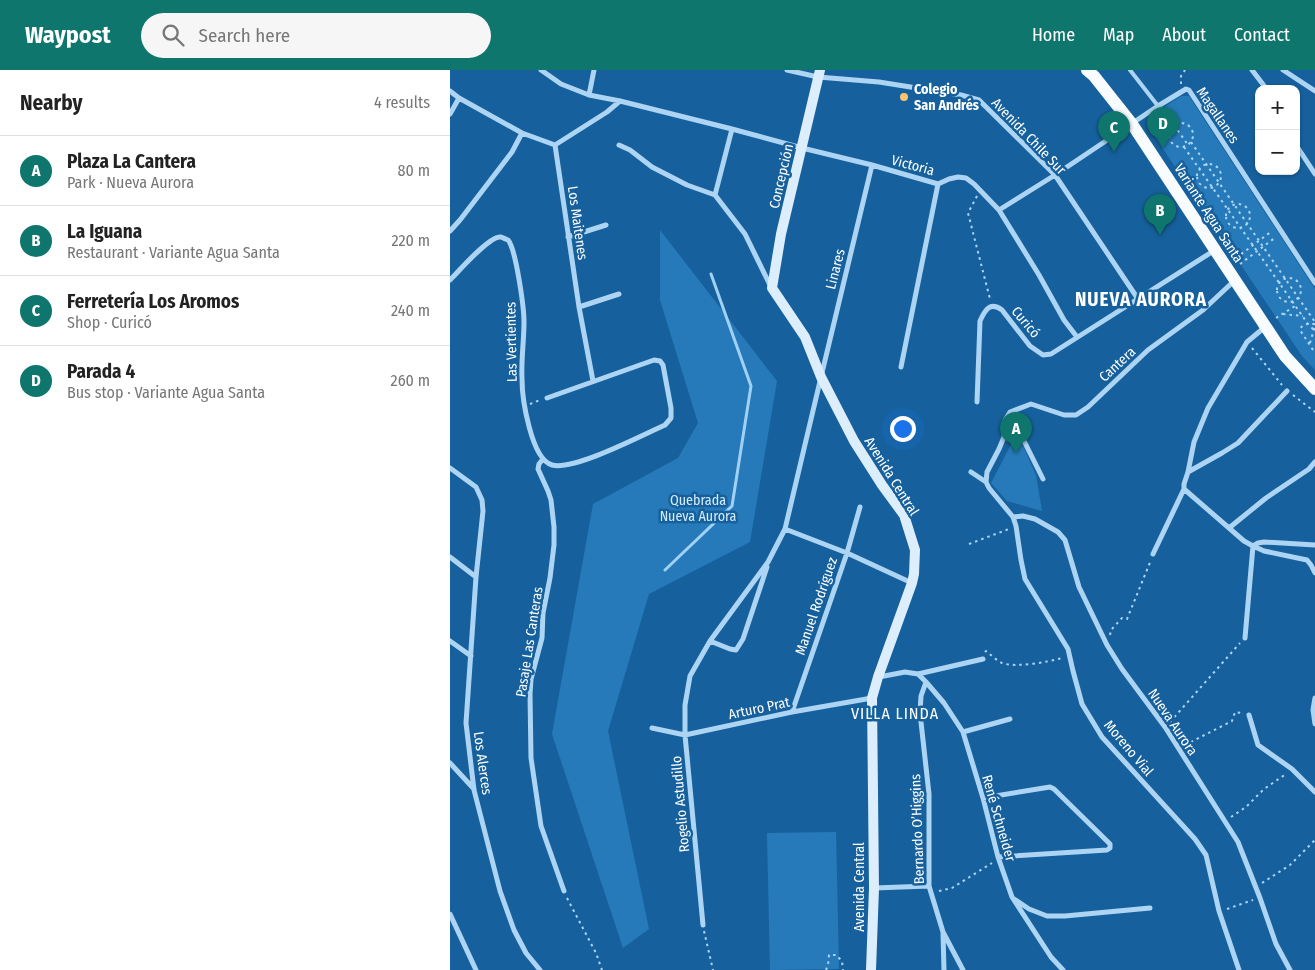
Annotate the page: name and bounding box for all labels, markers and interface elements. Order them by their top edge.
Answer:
search box [141,13,491,58]
text: Waypost [25,21,111,49]
icon: search [159,21,187,49]
text: Search here [199,24,290,47]
text: Home [1032,24,1075,46]
text: Map [1103,24,1134,46]
text: About [1162,24,1206,46]
text: Contact [1234,24,1290,46]
place label: Colegio San Andrés [914,81,979,114]
street label: Magallanes [1193,84,1243,147]
map controls [1255,85,1300,175]
button: + [1255,85,1300,130]
text: Nearby [20,90,82,116]
marker: Colegio San Andrés [898,91,910,103]
text: 4 results [374,93,430,112]
street label: Avenida Chile Sur [988,95,1070,178]
pin: D [1147,107,1179,148]
pin: C [1098,111,1130,152]
button: − [1255,130,1300,175]
street label: Concepción [766,142,797,210]
text: Plaza La Cantera [67,150,196,173]
street label: Victoria [890,152,936,179]
text: A [32,161,40,180]
text: 80 m [398,161,430,180]
street label: Variante Agua Santa [1170,161,1247,266]
text: Park · Nueva Aurora [67,173,194,192]
street label: Los Maitenes [564,185,591,261]
pin: B [1144,194,1176,235]
text: La Iguana [67,220,142,243]
text: B [32,231,40,250]
text: 220 m [391,231,430,250]
text: Restaurant · Variante Agua Santa [67,243,280,262]
street label: Linares [822,247,849,291]
district label: NUEVA AURORA [1075,288,1207,311]
text: Ferretería Los Aromos [67,290,239,313]
text: C [32,301,40,320]
text: 240 m [391,301,430,320]
street label: Las Vertientes [502,302,521,382]
street label: Curicó [1008,303,1044,341]
text: Shop · Curicó [67,313,152,332]
street label: Cantera [1096,343,1139,386]
text: Parada 4 [67,360,135,383]
text: D [31,371,41,390]
text: 260 m [391,371,430,390]
text: Bus stop · Variante Agua Santa [67,383,265,402]
pin: A [1000,412,1032,453]
your location [890,416,916,442]
street label: Avenida Central [861,434,923,519]
park label: Quebrada Nueva Aurora [660,492,736,525]
street label: Manuel Rodríguez [792,555,841,657]
street label: Pasaje Las Canteras [512,586,547,698]
street label: Nueva Aurora [1144,686,1201,759]
street label: Arturo Prat [727,694,792,723]
district label: VILLA LINDA [851,704,939,723]
street label: Moreno Vial [1100,717,1157,780]
street label: Los Alerces [470,730,495,796]
street label: Rogelio Astudillo [668,755,693,853]
street label: René Schneider [978,773,1019,864]
street label: Bernardo O’Higgins [907,774,928,884]
street label: Avenida Central [851,842,868,932]

